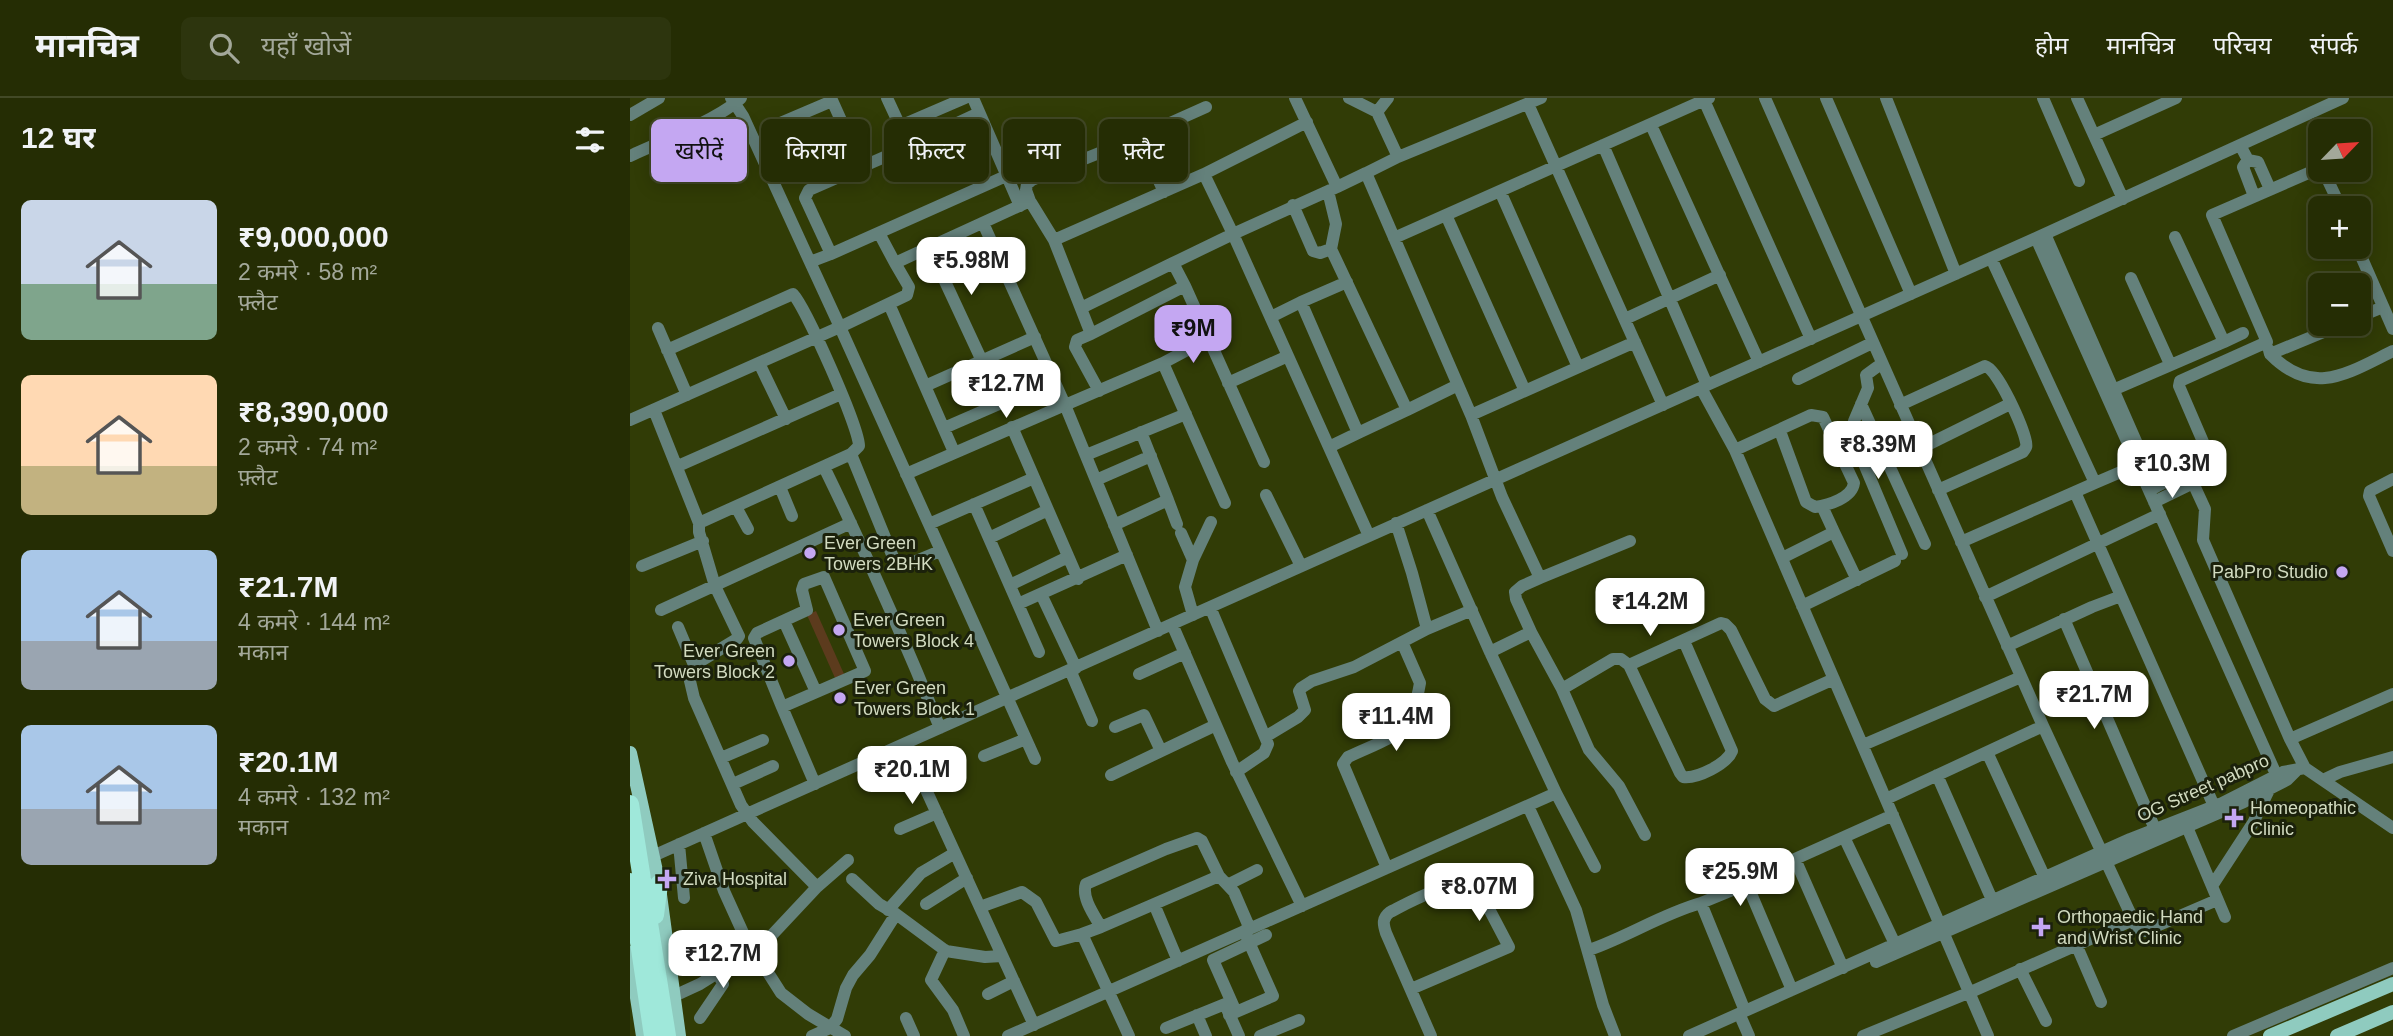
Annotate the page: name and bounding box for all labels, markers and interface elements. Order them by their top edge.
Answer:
search box [181,17,671,80]
text: मानचित्र [35,27,139,64]
icon: search [205,29,243,67]
text: यहाँ खोजें [261,31,351,61]
text: होम [2035,32,2068,59]
text: मानचित्र [2106,32,2175,59]
text: परिचय [2213,32,2272,59]
text: संपर्क [2310,32,2358,59]
chip: खरीदें [651,119,747,182]
chip: किराया [761,119,870,182]
chip: फ़िल्टर [884,119,989,182]
chip: नया [1003,119,1085,182]
chip: फ़्लैट [1099,119,1188,182]
north arrow [2308,119,2371,182]
map controls [2308,119,2371,336]
text: 12 घर [21,121,95,154]
icon: filters [571,121,609,159]
button: + [2308,196,2371,259]
text: ₹9,000,000 [238,220,389,253]
icon: home [77,228,161,312]
pin: ₹5.98M [914,238,1028,297]
text: ₹5.98M [932,247,1010,273]
text: 2 कमरे · 58 m² [238,259,377,285]
button: − [2308,273,2371,336]
text: फ़्लैट [238,289,278,315]
pin: ₹9M [1159,306,1227,365]
text: ₹9M [1170,315,1216,341]
pin: ₹12.7M [949,360,1063,420]
text: ₹12.7M [967,370,1045,396]
text: ₹8,390,000 [238,395,389,428]
icon: home [77,403,161,487]
pin: ₹8.39M [1821,422,1935,481]
text: ₹8.39M [1839,431,1917,457]
text: 2 कमरे · 74 m² [238,434,377,460]
pin: ₹10.3M [2115,440,2229,500]
text: ₹10.3M [2133,450,2211,476]
text: फ़्लैट [238,464,278,490]
place label: Ever Green Towers 2BHK [824,533,933,574]
marker: Ever Green Towers 2BHK [802,545,818,561]
place label: PabPro Studio [2212,562,2328,582]
marker: PabPro Studio [2334,564,2350,580]
text: ₹21.7M [238,570,339,603]
icon: home [77,578,161,662]
pin: ₹14.2M [1593,578,1707,638]
text: ₹14.2M [1611,588,1689,614]
text: 4 कमरे · 144 m² [238,609,390,635]
place label: Ever Green Towers Block 4 [853,610,974,651]
marker: Ever Green Towers Block 4 [831,622,847,638]
text: मकान [238,639,288,665]
place label: Ever Green Towers Block 2 [654,641,775,682]
marker: Ever Green Towers Block 2 [781,653,797,669]
pin: ₹21.7M [2037,672,2151,731]
place label: Ever Green Towers Block 1 [854,678,975,719]
text: ₹21.7M [2055,681,2133,707]
marker: Ever Green Towers Block 1 [832,690,848,706]
pin: ₹11.4M [1339,694,1453,753]
text: ₹11.4M [1358,703,1434,729]
text: ₹20.1M [238,745,339,778]
pin: ₹20.1M [855,746,969,806]
street label: OG Street pabpro [2134,750,2272,826]
icon: home [77,753,161,837]
text: ₹20.1M [873,756,951,782]
text: 4 कमरे · 132 m² [238,784,390,810]
place label: Homeopathic Clinic [2250,798,2356,839]
marker: Homeopathic Clinic [2224,808,2244,828]
text: मकान [238,814,288,840]
pin: ₹25.9M [1683,848,1797,908]
text: ₹25.9M [1701,858,1779,884]
pin: ₹8.07M [1422,864,1536,923]
marker: Ziva Hospital [657,869,677,889]
place label: Ziva Hospital [683,869,787,889]
text: ₹8.07M [1440,873,1518,899]
place label: Orthopaedic Hand and Wrist Clinic [2057,907,2203,948]
marker: Orthopaedic Hand and Wrist Clinic [2031,917,2051,937]
pin: ₹12.7M [666,930,780,990]
text: ₹12.7M [684,940,762,966]

